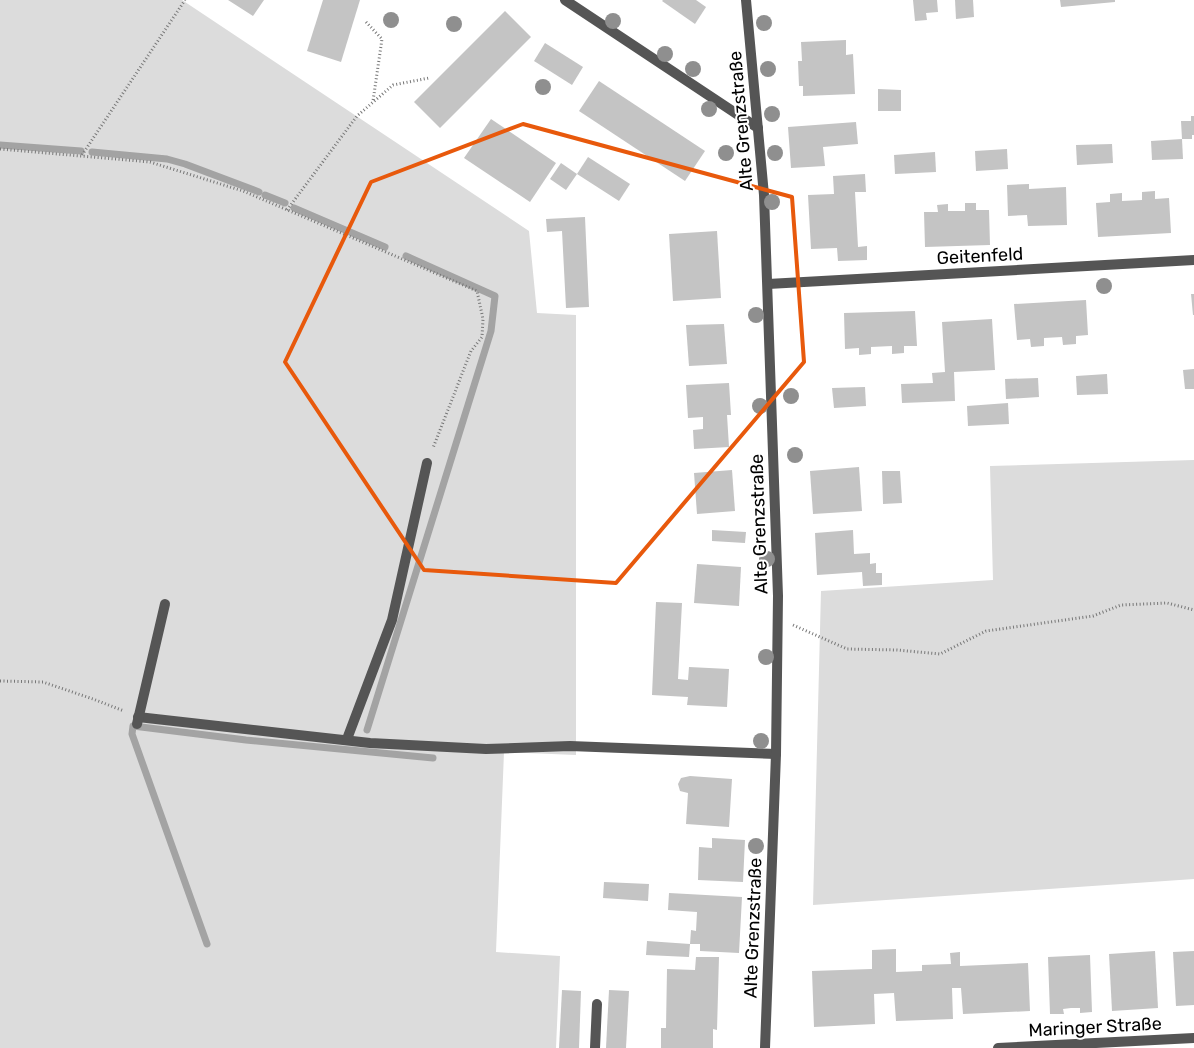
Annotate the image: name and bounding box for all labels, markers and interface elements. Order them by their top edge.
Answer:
street label: Alte Grenzstraße [724,50,758,192]
street label: Geitenfeld [936,243,1024,269]
street label: Alte Grenzstraße [746,453,772,595]
street label: Alte Grenzstraße [740,857,766,999]
street label: Maringer Straße [1028,1013,1162,1041]

